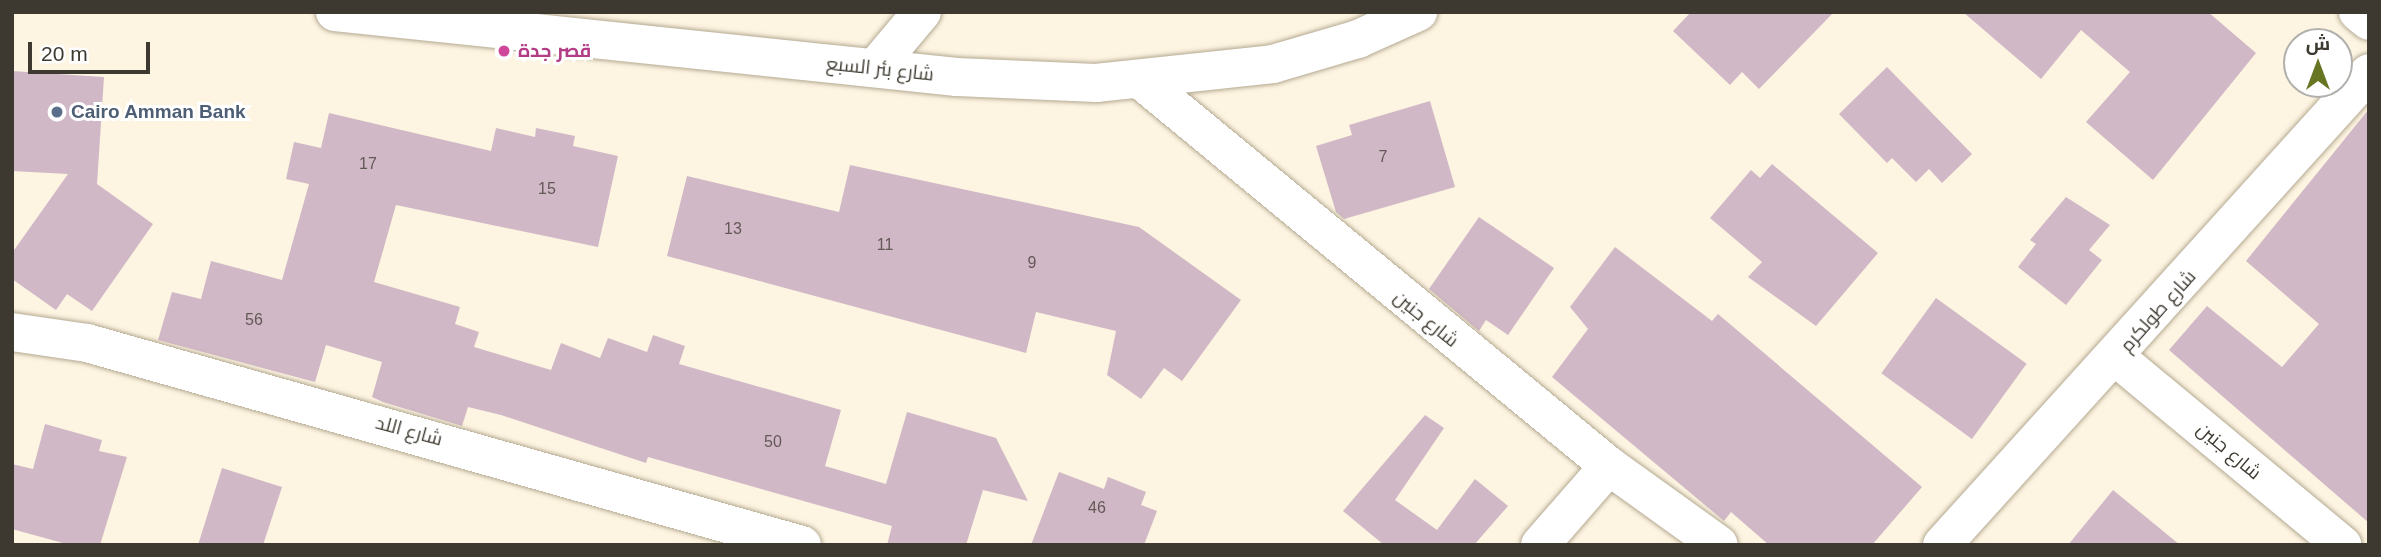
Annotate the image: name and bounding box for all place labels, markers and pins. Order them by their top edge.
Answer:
place label: قصر جدة [518,40,591,62]
marker: قصر جدة [496,43,512,59]
place label: Cairo Amman Bank [71,101,246,123]
marker: Cairo Amman Bank [49,104,65,120]

